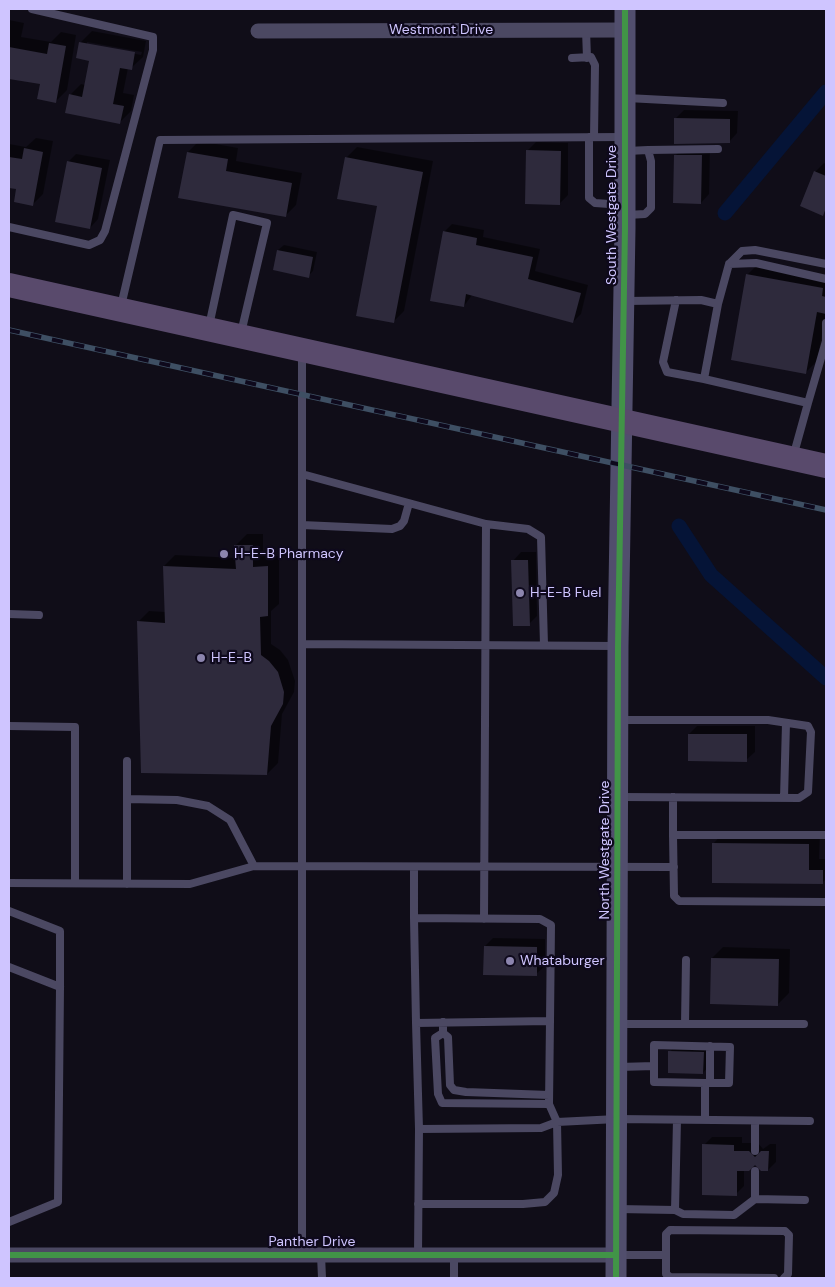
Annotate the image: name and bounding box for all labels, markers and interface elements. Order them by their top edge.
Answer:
street label: Westmont Drive [389,22,493,38]
street label: South Westgate Drive [604,145,620,285]
place label: H-E-B Pharmacy [234,546,344,562]
marker: H-E-B Pharmacy [218,548,230,560]
place label: H-E-B Fuel [530,585,601,601]
marker: H-E-B Fuel [514,587,526,599]
place label: H-E-B [211,650,252,666]
marker: H-E-B [195,652,207,664]
street label: North Westgate Drive [597,781,613,919]
place label: Whataburger [520,953,605,969]
marker: Whataburger [504,955,516,967]
street label: Panther Drive [269,1234,355,1250]

